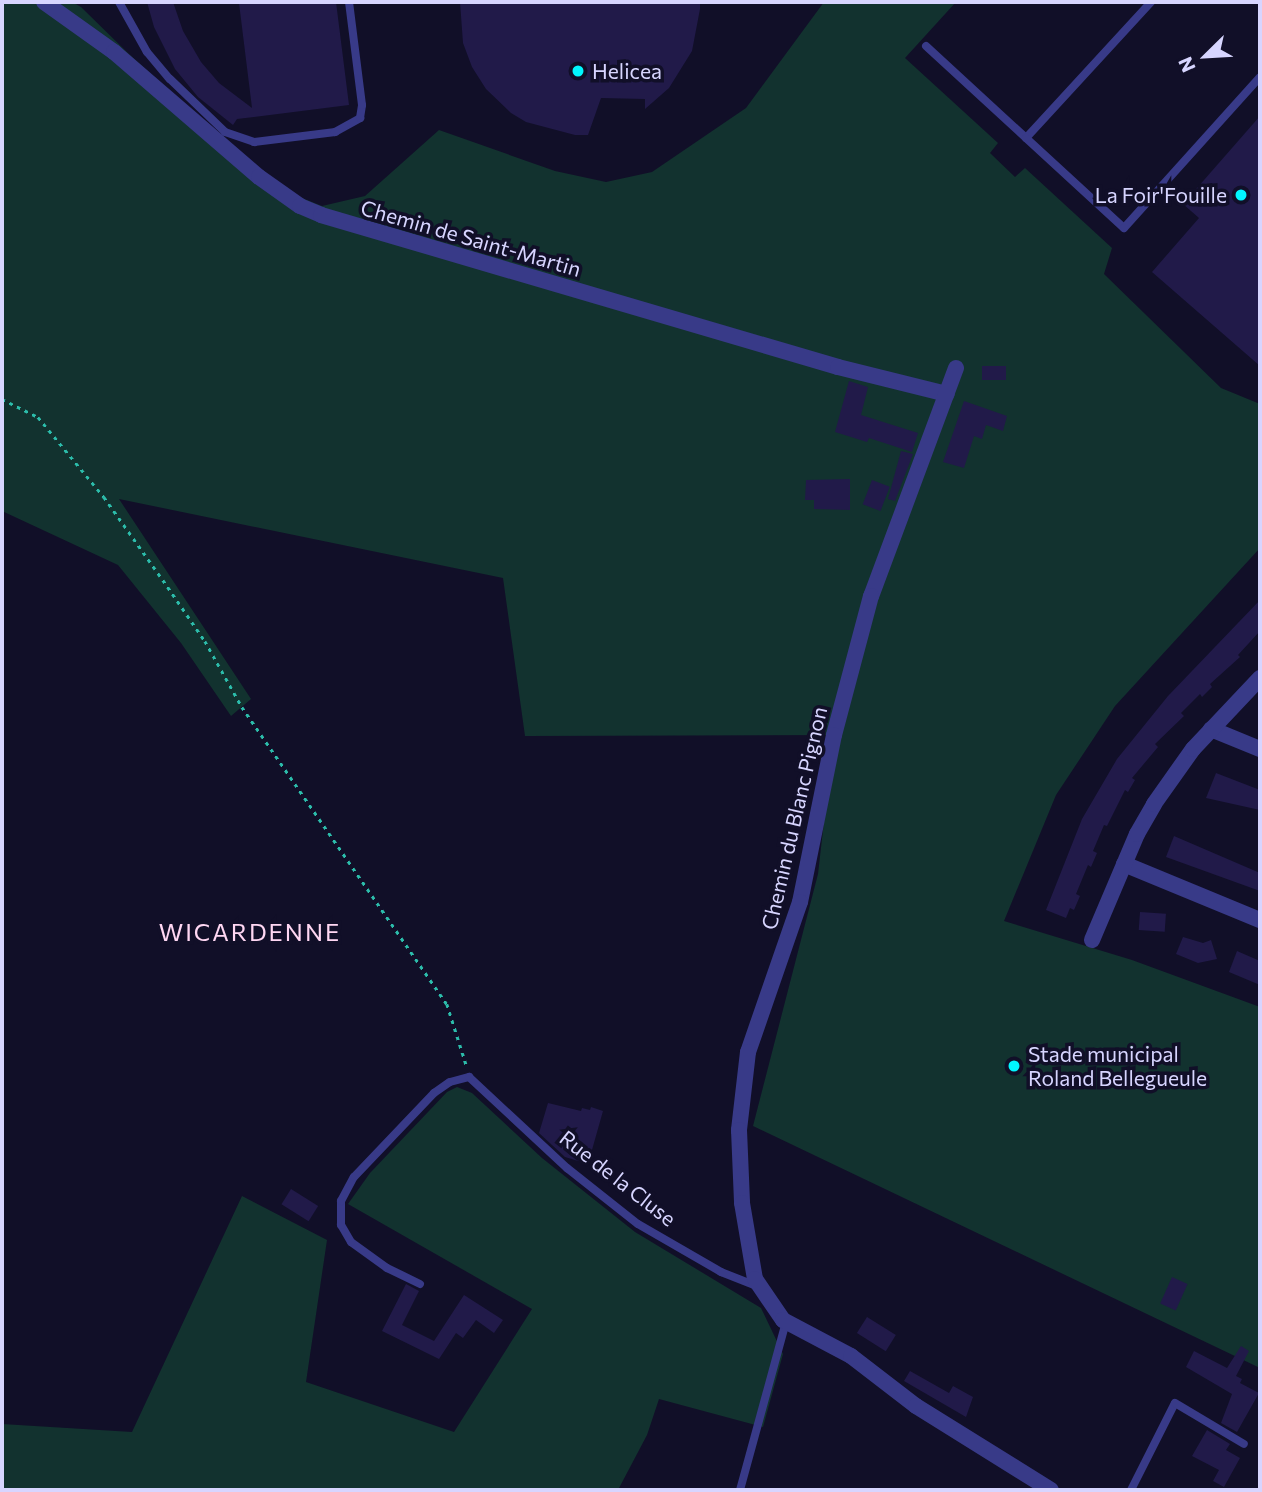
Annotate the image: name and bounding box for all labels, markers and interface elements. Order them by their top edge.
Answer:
north arrow [1171,21,1241,91]
text: N [1173,54,1200,76]
place label: Helicea [592,58,662,84]
marker: Helicea [570,63,586,79]
place label: La Foir'Fouille [1095,182,1227,208]
marker: La Foir'Fouille [1233,187,1249,203]
street label: Chemin de Saint-Martin [358,194,584,282]
street label: Chemin du Blanc Pignon [756,704,832,932]
district label: WICARDENNE [160,918,340,946]
place label: Stade municipal Roland Bellegueule [1028,1041,1207,1091]
marker: Stade municipal Roland Bellegueule [1006,1058,1022,1074]
street label: Rue de la Cluse [555,1125,681,1231]

